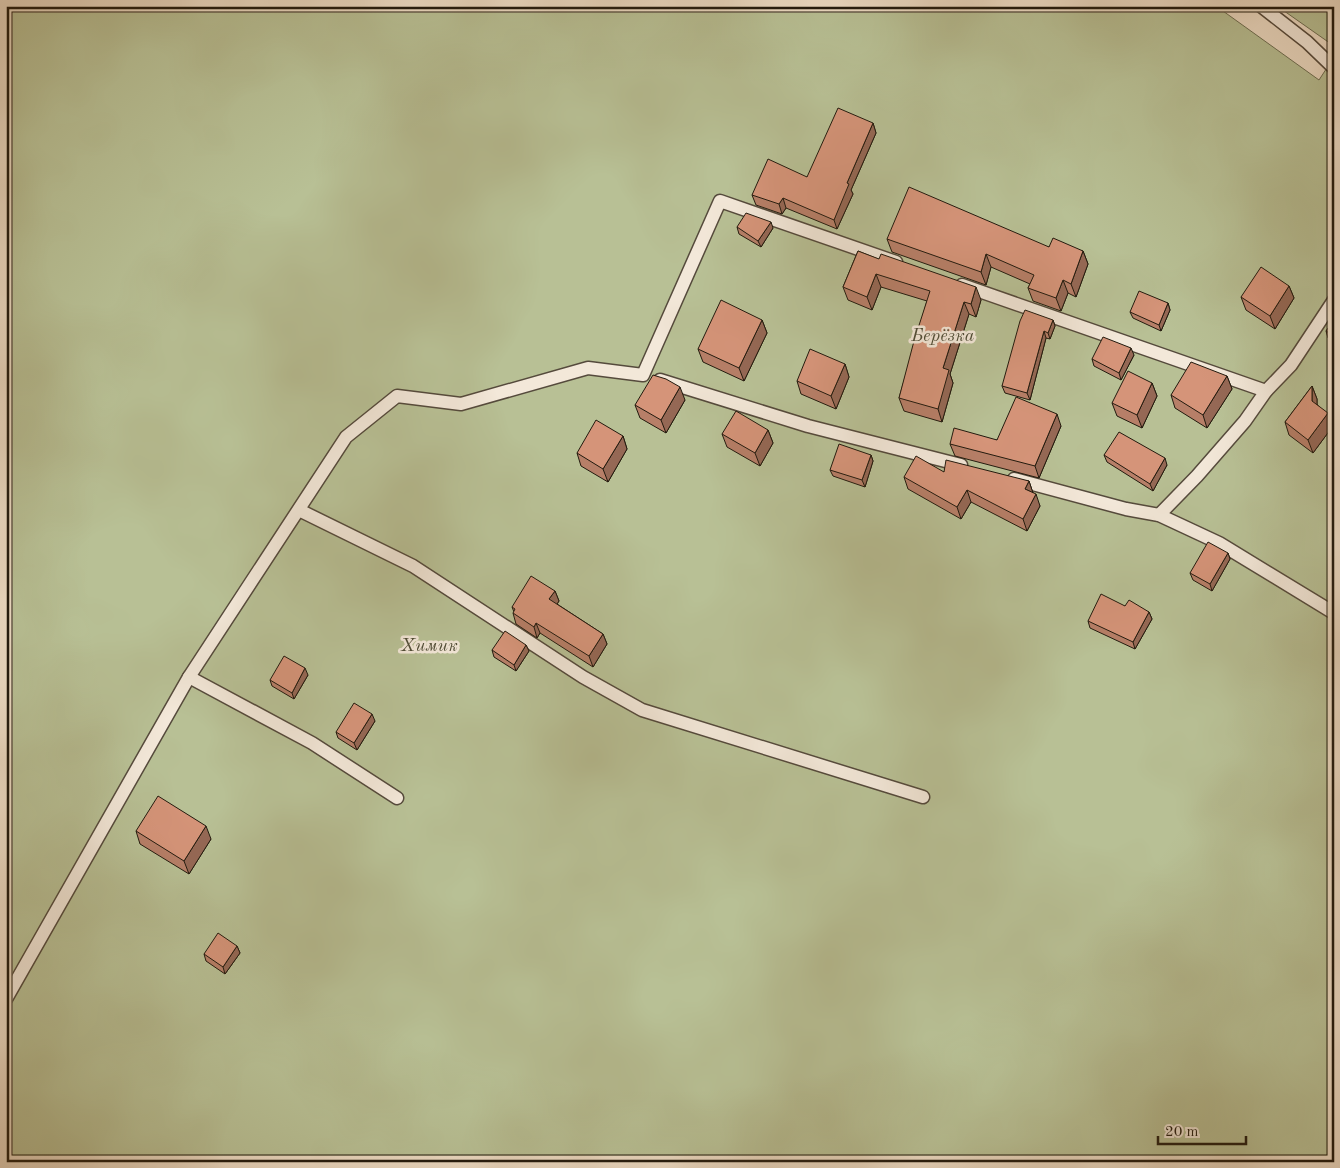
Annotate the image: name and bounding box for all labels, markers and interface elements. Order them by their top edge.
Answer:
park label: Берёзка [910,327,975,345]
park label: Химик [400,637,458,655]
scale bar [1158,1113,1245,1145]
text: 20 m [1165,1125,1199,1140]

